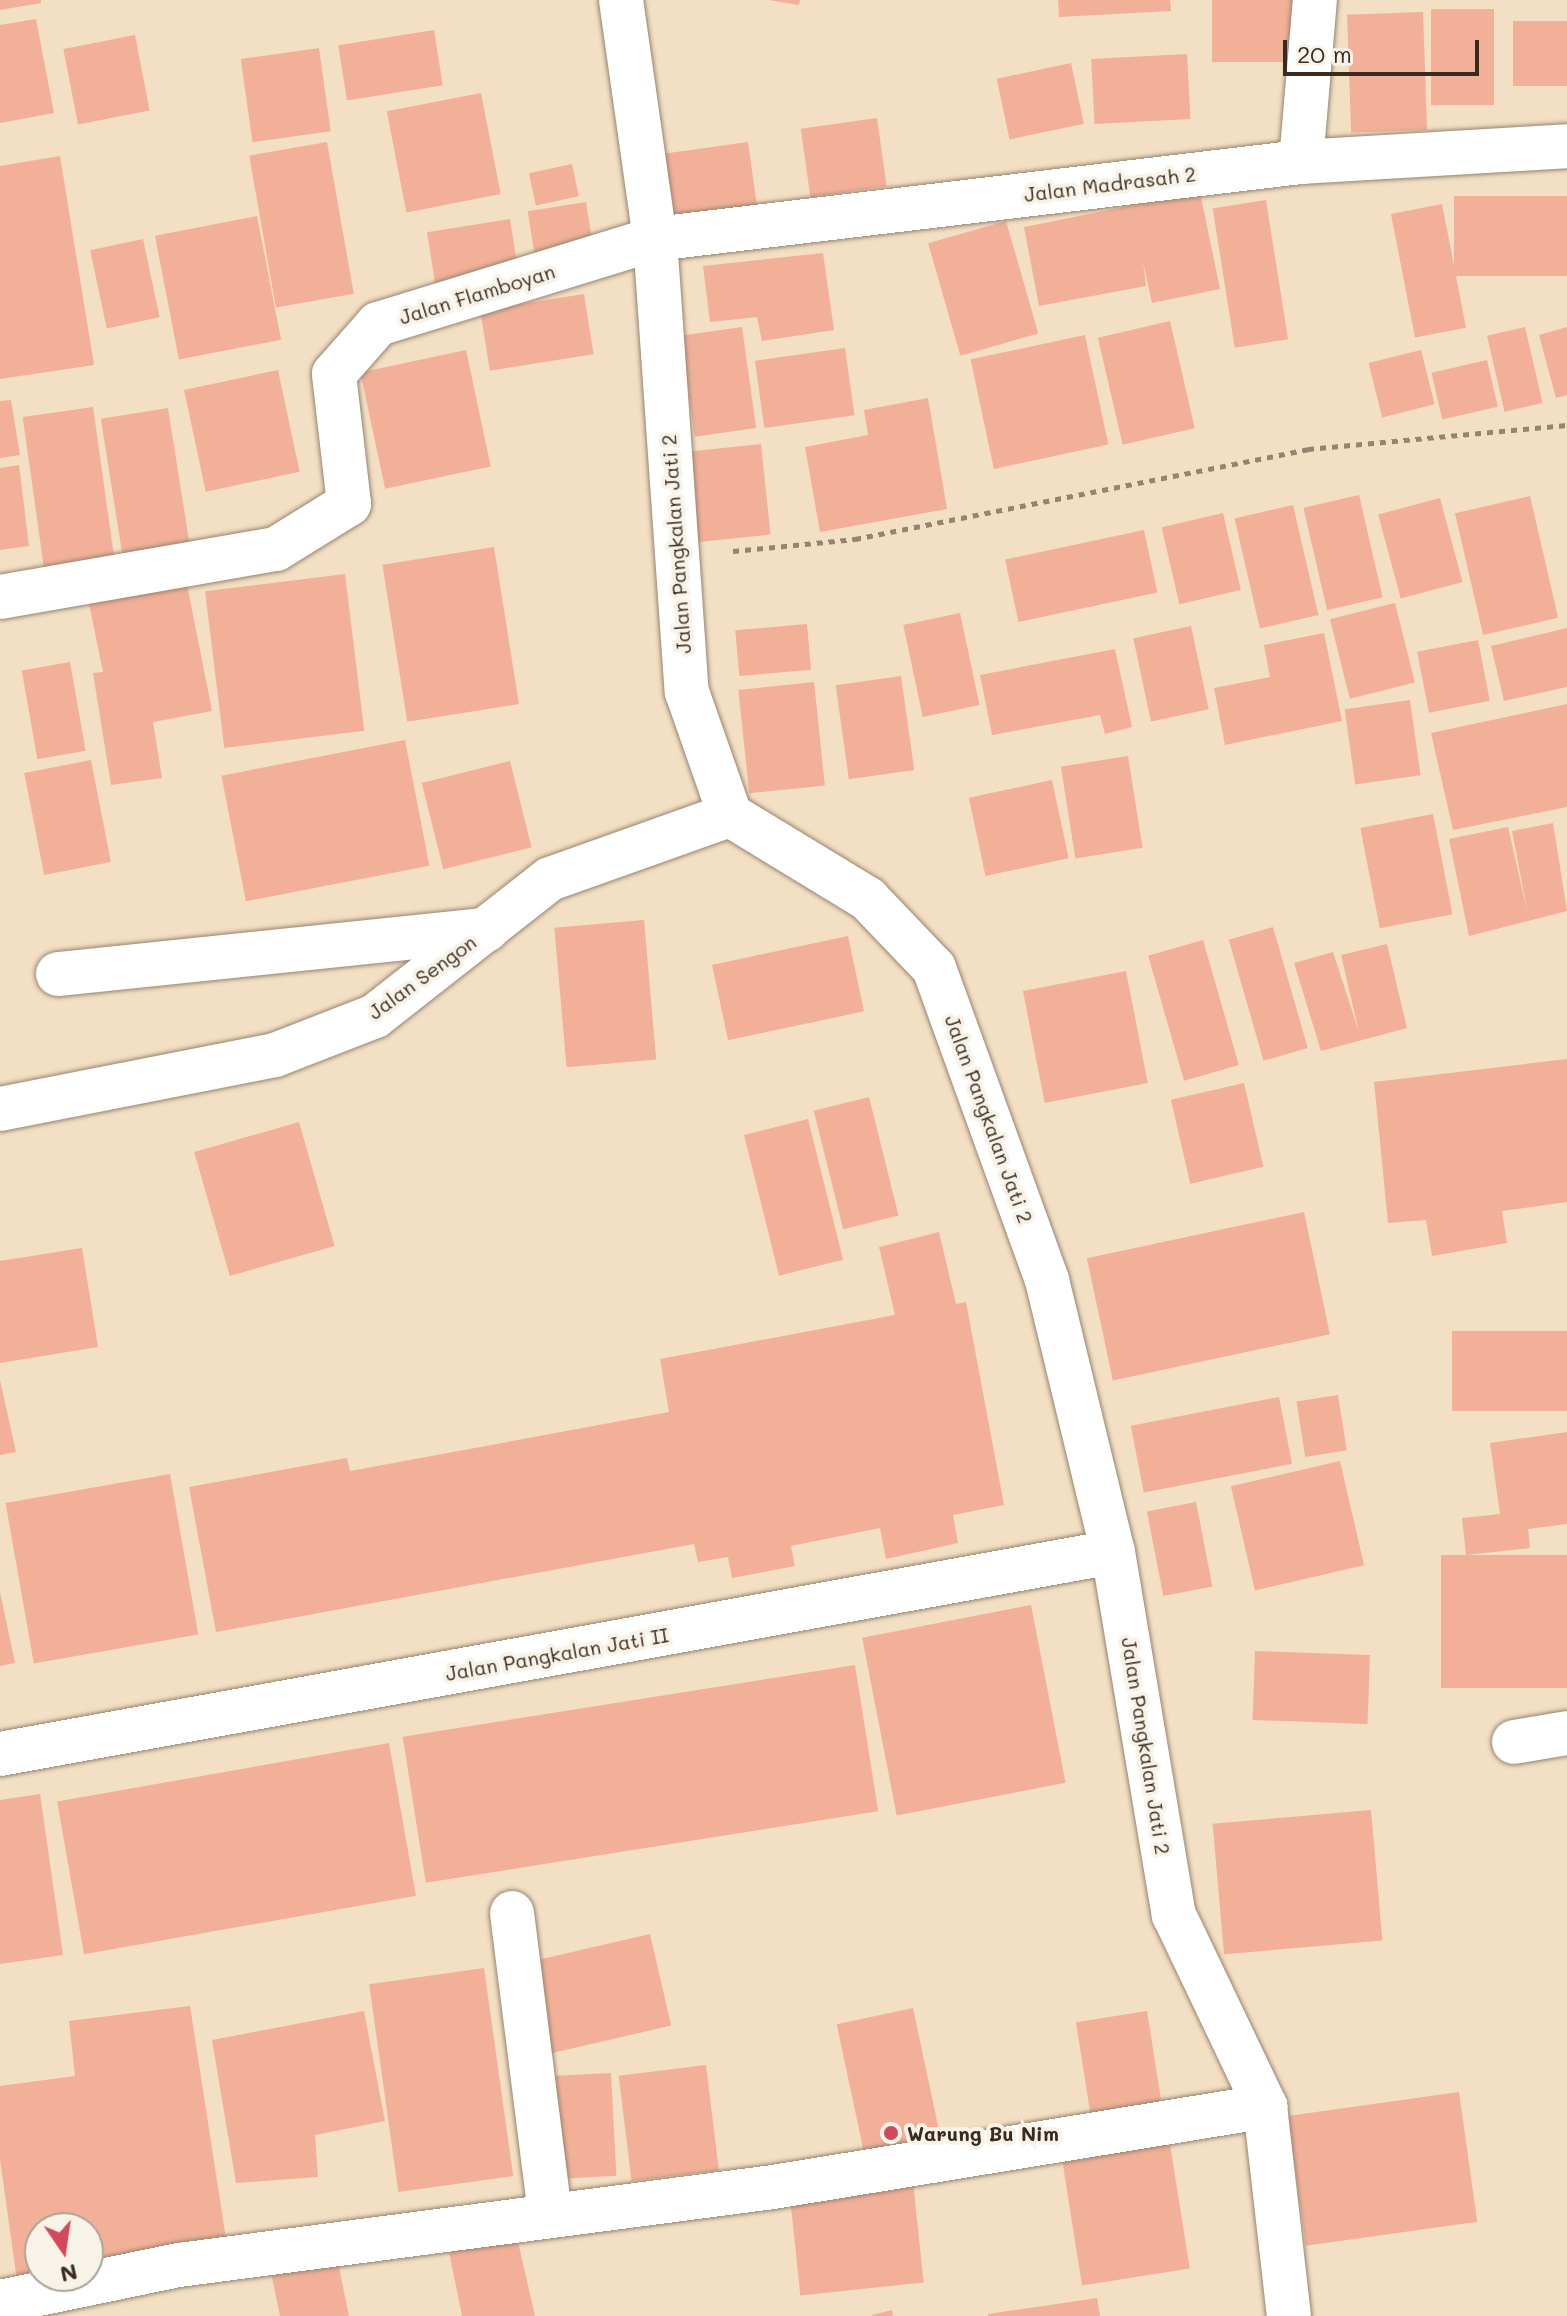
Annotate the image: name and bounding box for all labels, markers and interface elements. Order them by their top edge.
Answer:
scale bar [1287,24,1483,74]
text: 20 m [1297,38,1352,69]
street label: Jalan Madrasah 2 [1023,162,1197,206]
street label: Jalan Flamboyan [396,259,558,329]
street label: Jalan Pangkalan Jati 2 [656,434,696,654]
street label: Jalan Sengon [363,930,481,1024]
street label: Jalan Pangkalan Jati 2 [940,1012,1038,1226]
street label: Jalan Pangkalan Jati II [444,1623,670,1685]
street label: Jalan Pangkalan Jati 2 [1117,1636,1175,1856]
place label: Warung Bu Nim [907,2121,1059,2145]
marker: Warung Bu Nim [882,2124,900,2142]
north arrow [24,2212,104,2292]
text: N [58,2258,80,2290]

